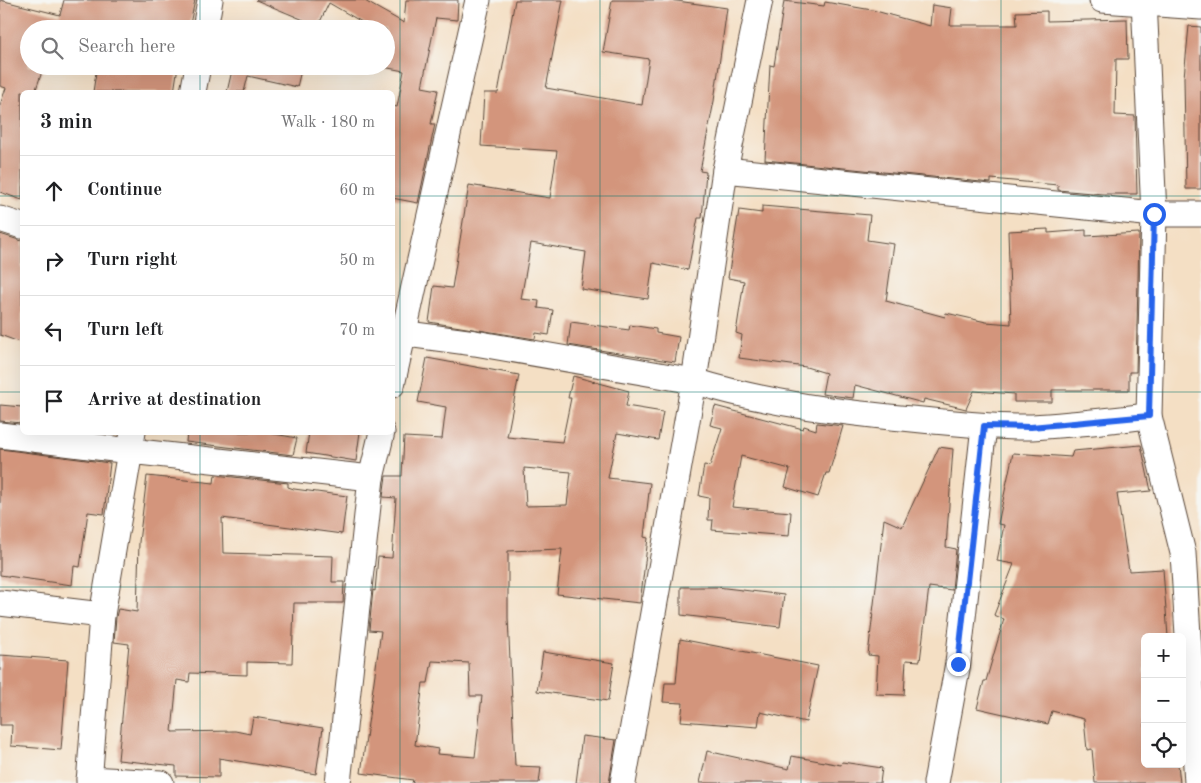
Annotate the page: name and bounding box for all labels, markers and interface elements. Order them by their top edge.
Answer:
search box [20,20,395,75]
icon: search [38,34,66,62]
text: Search here [78,38,175,57]
text: 3 min [40,112,93,133]
text: Walk · 180 m [280,115,375,131]
icon: ahead [40,177,68,205]
text: Continue [87,181,162,200]
text: 60 m [339,183,375,199]
route start [1143,203,1166,226]
icon: right [40,247,68,275]
text: Turn right [87,251,177,270]
text: 50 m [339,253,375,269]
icon: left [40,317,68,345]
text: Turn left [87,321,164,340]
text: 70 m [339,323,375,339]
icon: arrive [40,387,68,415]
text: Arrive at destination [87,391,261,410]
map controls [1141,633,1186,768]
button: + [1141,633,1186,678]
route end [947,653,970,676]
button: − [1141,678,1186,723]
button: locate [1141,723,1186,768]

